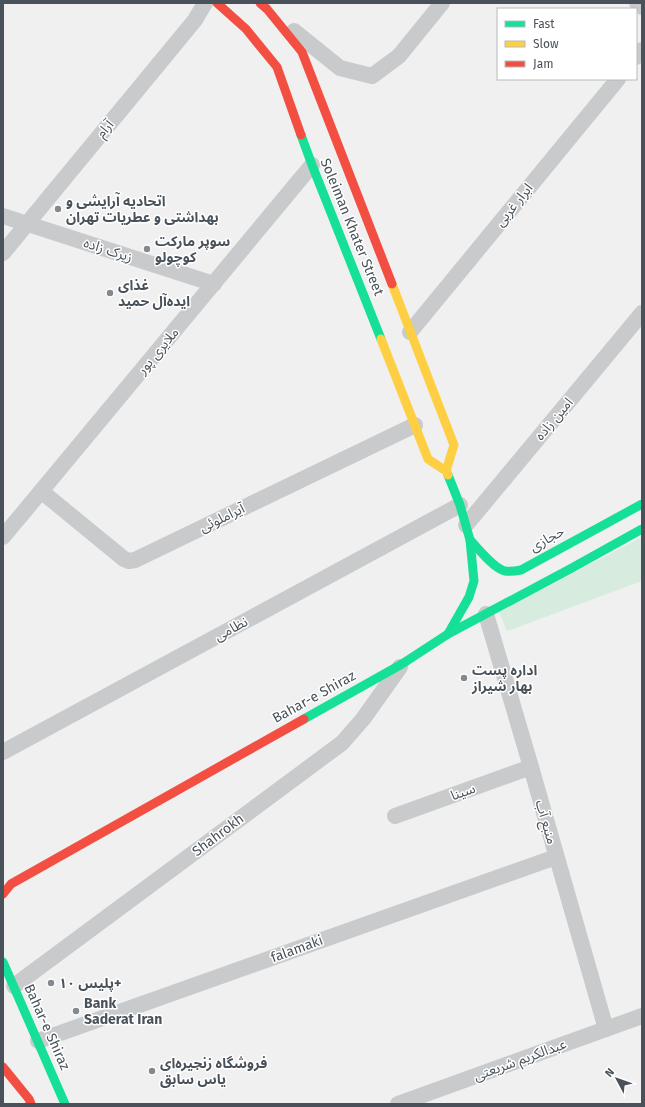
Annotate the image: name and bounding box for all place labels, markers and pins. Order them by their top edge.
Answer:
place label: اتحادیه آرایشی و بهداشتی و عطریات تهران [66,192,219,226]
marker: اتحادیه آرایشی و بهداشتی و عطریات تهران [53,204,63,214]
place label: سوپر مارکت کوچولو [155,233,230,266]
marker: سوپر مارکت کوچولو [142,244,152,254]
place label: غذای ایده‌آل حمید [118,277,190,310]
marker: غذای ایده‌آل حمید [105,288,115,298]
place label: اداره پست بهار شیراز [471,662,537,695]
marker: اداره پست بهار شیراز [459,673,469,683]
place label: پلیس ۱۰+ [59,975,122,992]
marker: پلیس ۱۰+ [46,978,56,988]
place label: Bank Saderat Iran [84,995,162,1028]
marker: Bank Saderat Iran [71,1006,81,1016]
place label: فروشگاه زنجیره‌ای یاس سابق [160,1055,267,1088]
marker: فروشگاه زنجیره‌ای یاس سابق [147,1066,157,1076]

